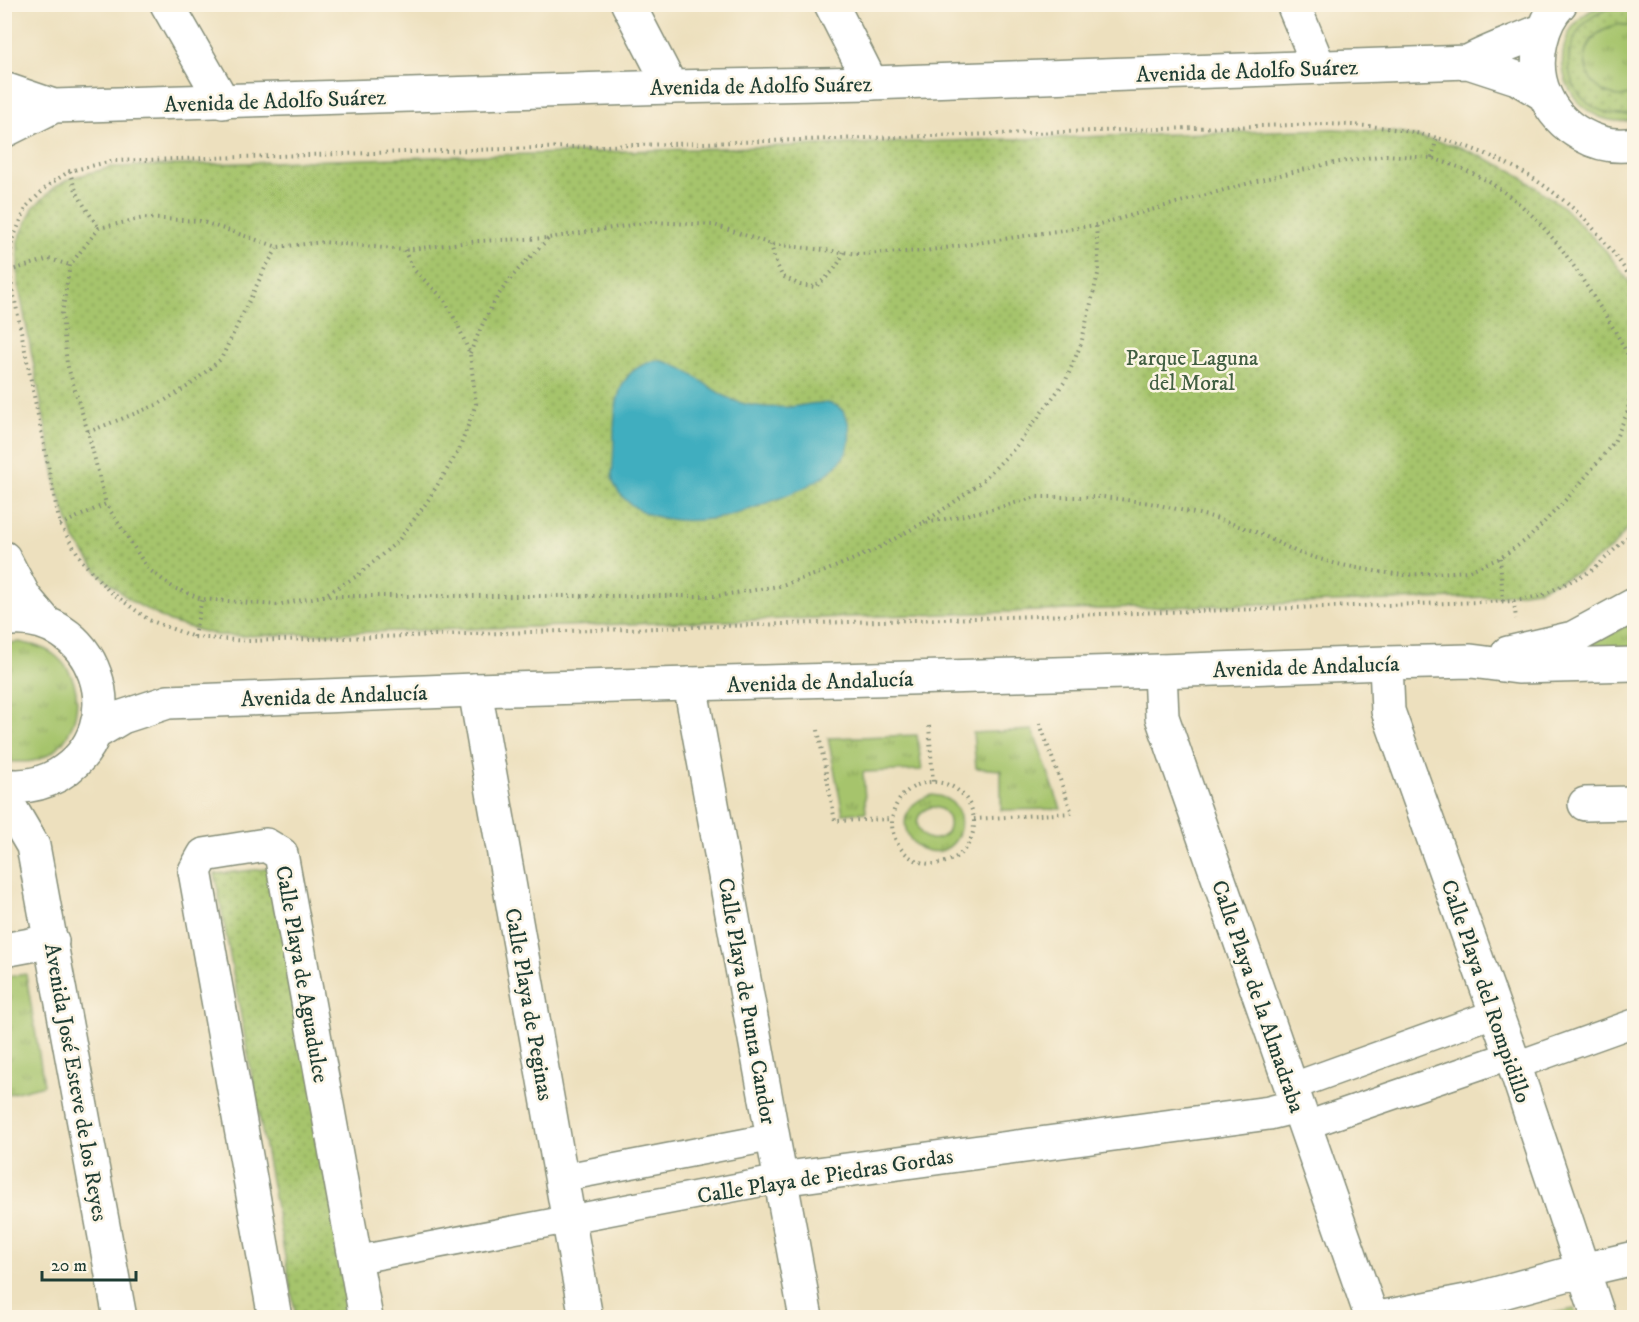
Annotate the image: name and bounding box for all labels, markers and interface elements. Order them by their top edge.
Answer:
street label: Avenida de Adolfo Suárez [1136,54,1359,89]
street label: Avenida de Adolfo Suárez [650,71,873,102]
street label: Avenida de Adolfo Suárez [164,84,387,119]
park label: Parque Laguna del Moral [1126,345,1259,397]
street label: Avenida de Andalucía [1212,651,1400,684]
street label: Avenida de Andalucía [726,666,914,699]
street label: Avenida de Andalucía [240,680,428,713]
street label: Calle Playa de Aguadulce [269,864,334,1085]
street label: Calle Playa de Punta Candor [712,876,782,1127]
street label: Calle Playa del Rompidillo [1435,876,1536,1107]
street label: Calle Playa de la Almadraba [1205,877,1310,1117]
street label: Calle Playa de Peginas [498,906,559,1103]
street label: Avenida José Esteve de los Reyes [38,941,113,1223]
street label: Calle Playa de Piedras Gordas [695,1143,955,1210]
scale bar [42,1244,136,1282]
text: 20 m [51,1255,87,1277]

